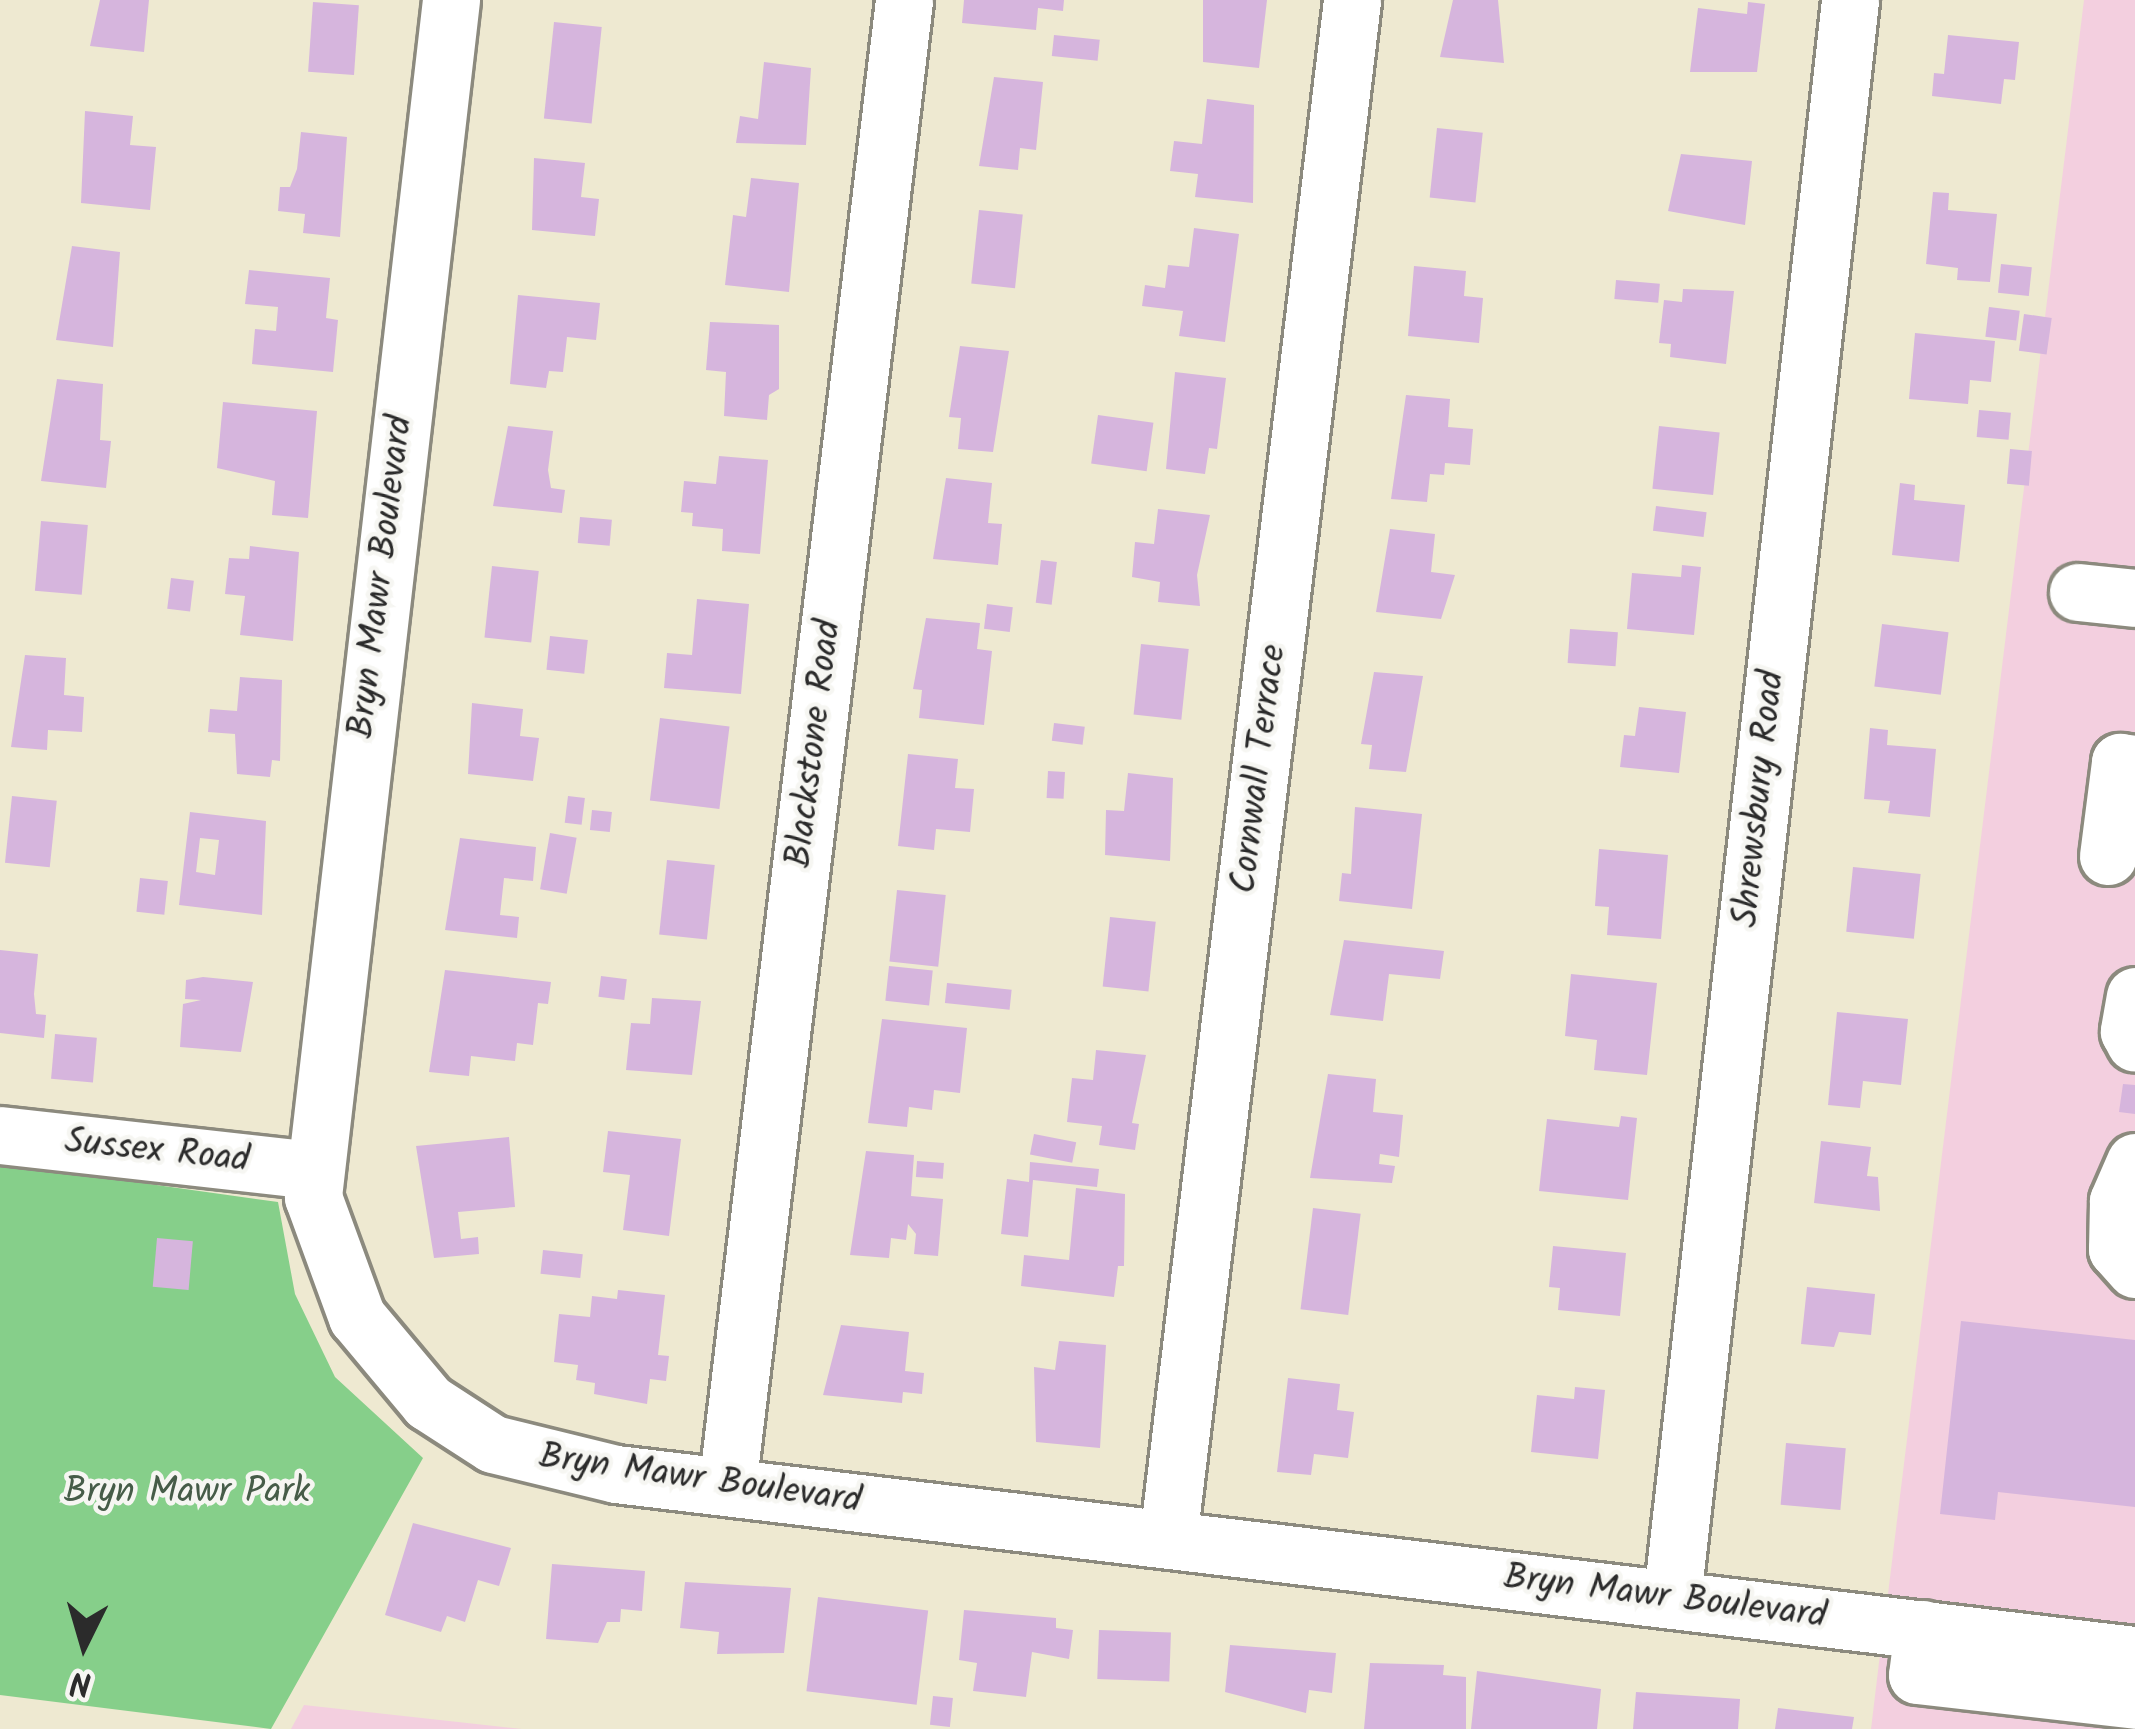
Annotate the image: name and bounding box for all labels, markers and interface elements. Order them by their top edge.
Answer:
street label: Bryn Mawr Boulevard [341,413,423,741]
street label: Blackstone Road [778,618,852,870]
street label: Cornwall Terrace [1223,642,1297,896]
street label: Shrewsbury Road [1725,669,1795,929]
street label: Sussex Road [63,1121,251,1183]
street label: Bryn Mawr Boulevard [536,1436,864,1524]
park label: Bryn Mawr Park [64,1471,310,1515]
street label: Bryn Mawr Boulevard [1501,1557,1829,1639]
north arrow [24,1585,144,1705]
text: N [68,1654,94,1709]

